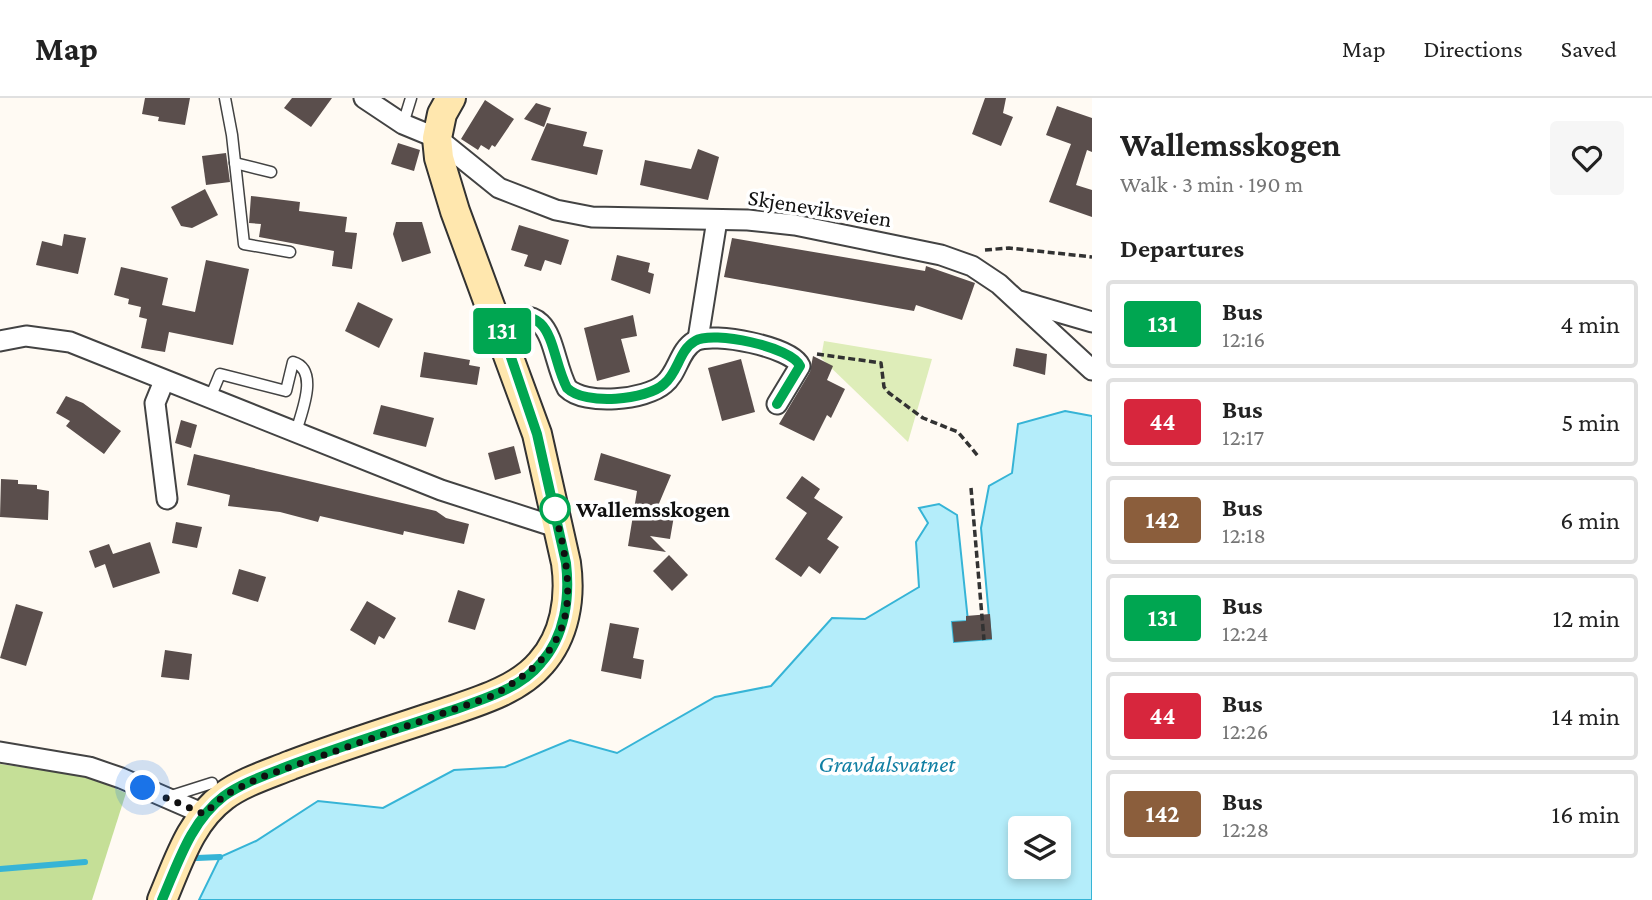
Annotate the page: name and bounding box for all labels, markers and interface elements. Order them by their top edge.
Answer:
text: Map [35,30,98,67]
text: Map [1342,35,1386,62]
text: Directions [1424,35,1523,62]
text: Saved [1561,35,1617,62]
button: heart [1550,121,1624,195]
text: Wallemsskogen [1120,126,1341,163]
text: Walk · 3 min · 190 m [1120,171,1303,197]
street label: Skjeneviksveien [746,184,894,232]
text: Departures [1120,234,1244,263]
text: Bus [1222,297,1263,326]
line badge: 131 [462,308,542,354]
text: 131 [1148,310,1177,337]
text: 4 min [1560,310,1620,339]
text: 131 [487,317,517,344]
text: 12:16 [1222,326,1265,352]
text: Bus [1222,395,1263,424]
text: 44 [1150,408,1175,435]
text: 5 min [1561,408,1620,437]
text: 12:17 [1222,424,1264,450]
text: Bus [1222,493,1263,522]
marker: Wallemsskogen [540,494,570,524]
place label: Wallemsskogen [575,496,730,522]
text: 142 [1146,506,1179,533]
text: 6 min [1560,506,1620,535]
text: 12:18 [1222,522,1266,548]
text: Bus [1222,591,1263,620]
text: 131 [1148,604,1177,631]
text: 12 min [1552,604,1620,633]
text: 12:24 [1222,620,1269,646]
text: Bus [1222,689,1263,718]
text: 44 [1150,702,1175,729]
text: 14 min [1552,702,1620,731]
text: 12:26 [1222,718,1269,744]
water label: Gravdalsvatnet [819,750,956,777]
your location [125,770,160,805]
text: Bus [1222,787,1263,816]
text: 142 [1146,800,1179,827]
text: 16 min [1552,800,1620,829]
map controls [1008,816,1071,879]
button: layers [1008,816,1071,879]
text: 12:28 [1222,816,1269,842]

